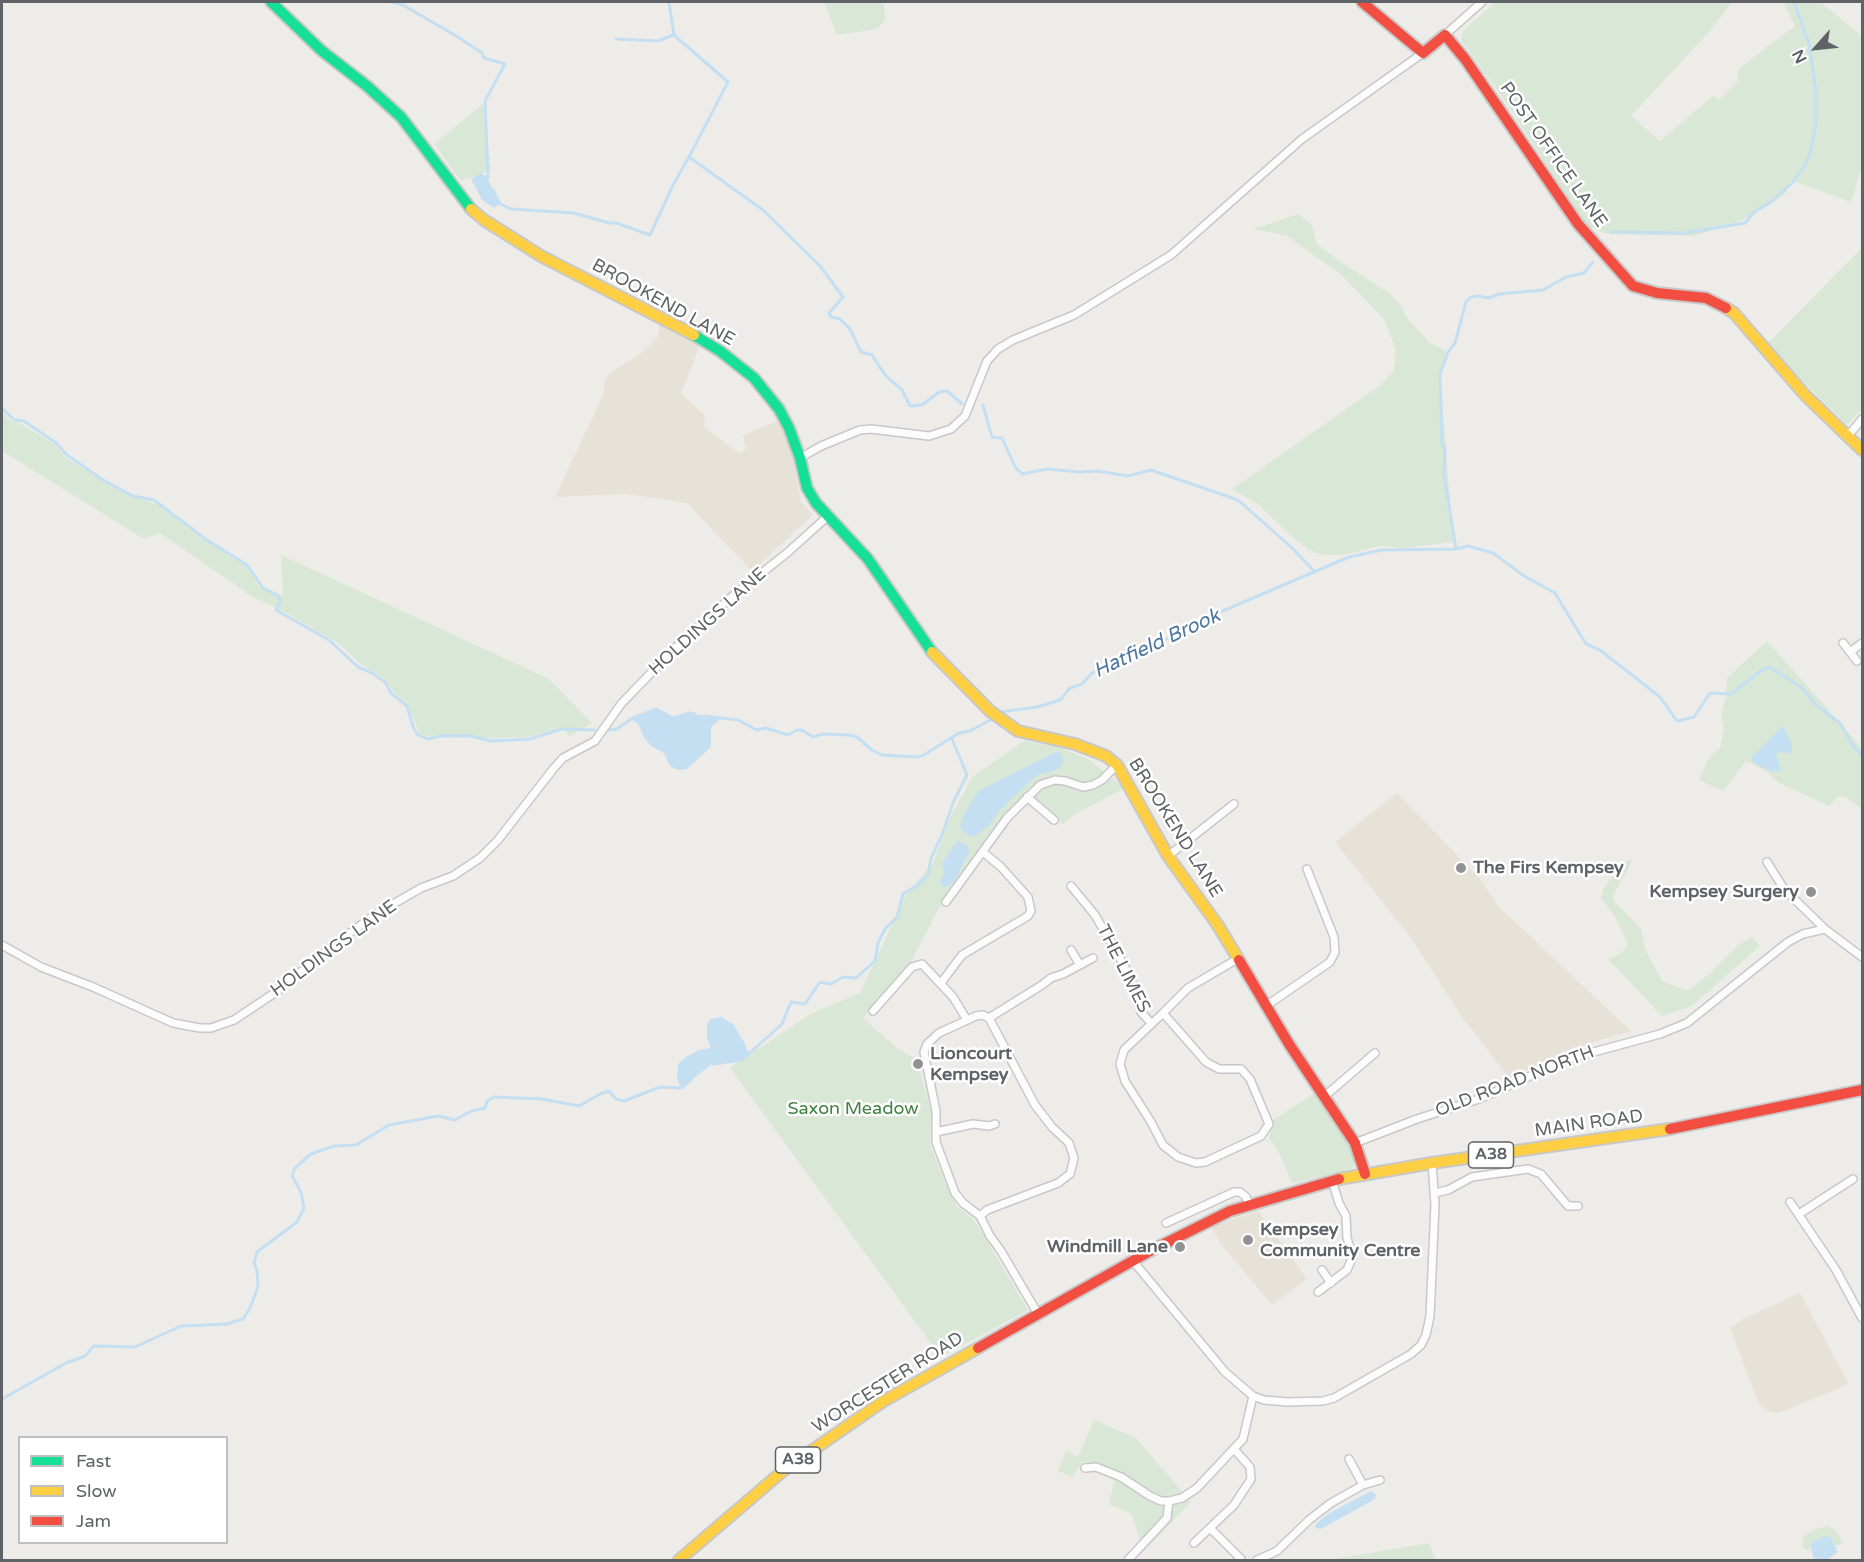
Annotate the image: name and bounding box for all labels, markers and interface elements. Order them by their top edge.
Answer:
north arrow [1786,18,1846,78]
text: N [1788,46,1812,66]
street label: POST OFFICE LANE [1495,78,1611,232]
street label: BROOKEND LANE [588,255,738,351]
street label: HOLDINGS LANE [645,564,771,680]
water label: Hatfield Brook [1090,604,1224,684]
street label: BROOKEND LANE [1123,754,1227,902]
place label: The Firs Kempsey [1473,857,1624,879]
marker: The Firs Kempsey [1454,861,1468,875]
place label: Kempsey Surgery [1649,881,1799,903]
marker: Kempsey Surgery [1804,885,1818,899]
street label: HOLDINGS LANE [267,896,401,1002]
street label: THE LIMES [1092,921,1154,1017]
street label: OLD ROAD NORTH [1433,1042,1597,1122]
place label: Lioncourt Kempsey [930,1043,1012,1086]
marker: Lioncourt Kempsey [911,1057,925,1071]
park label: Saxon Meadow [787,1098,919,1120]
street label: MAIN ROAD [1533,1106,1645,1142]
road number: A38 [1468,1142,1514,1168]
place label: Kempsey Community Centre [1260,1219,1421,1262]
marker: Kempsey Community Centre [1241,1233,1255,1247]
place label: Windmill Lane [1047,1236,1168,1258]
marker: Windmill Lane [1173,1240,1187,1254]
street label: WORCESTER ROAD [808,1328,968,1438]
legend [18,1436,228,1544]
road number: A38 [776,1447,820,1473]
text: Fast [76,1450,111,1472]
text: Slow [76,1480,117,1502]
text: Jam [76,1510,111,1532]

